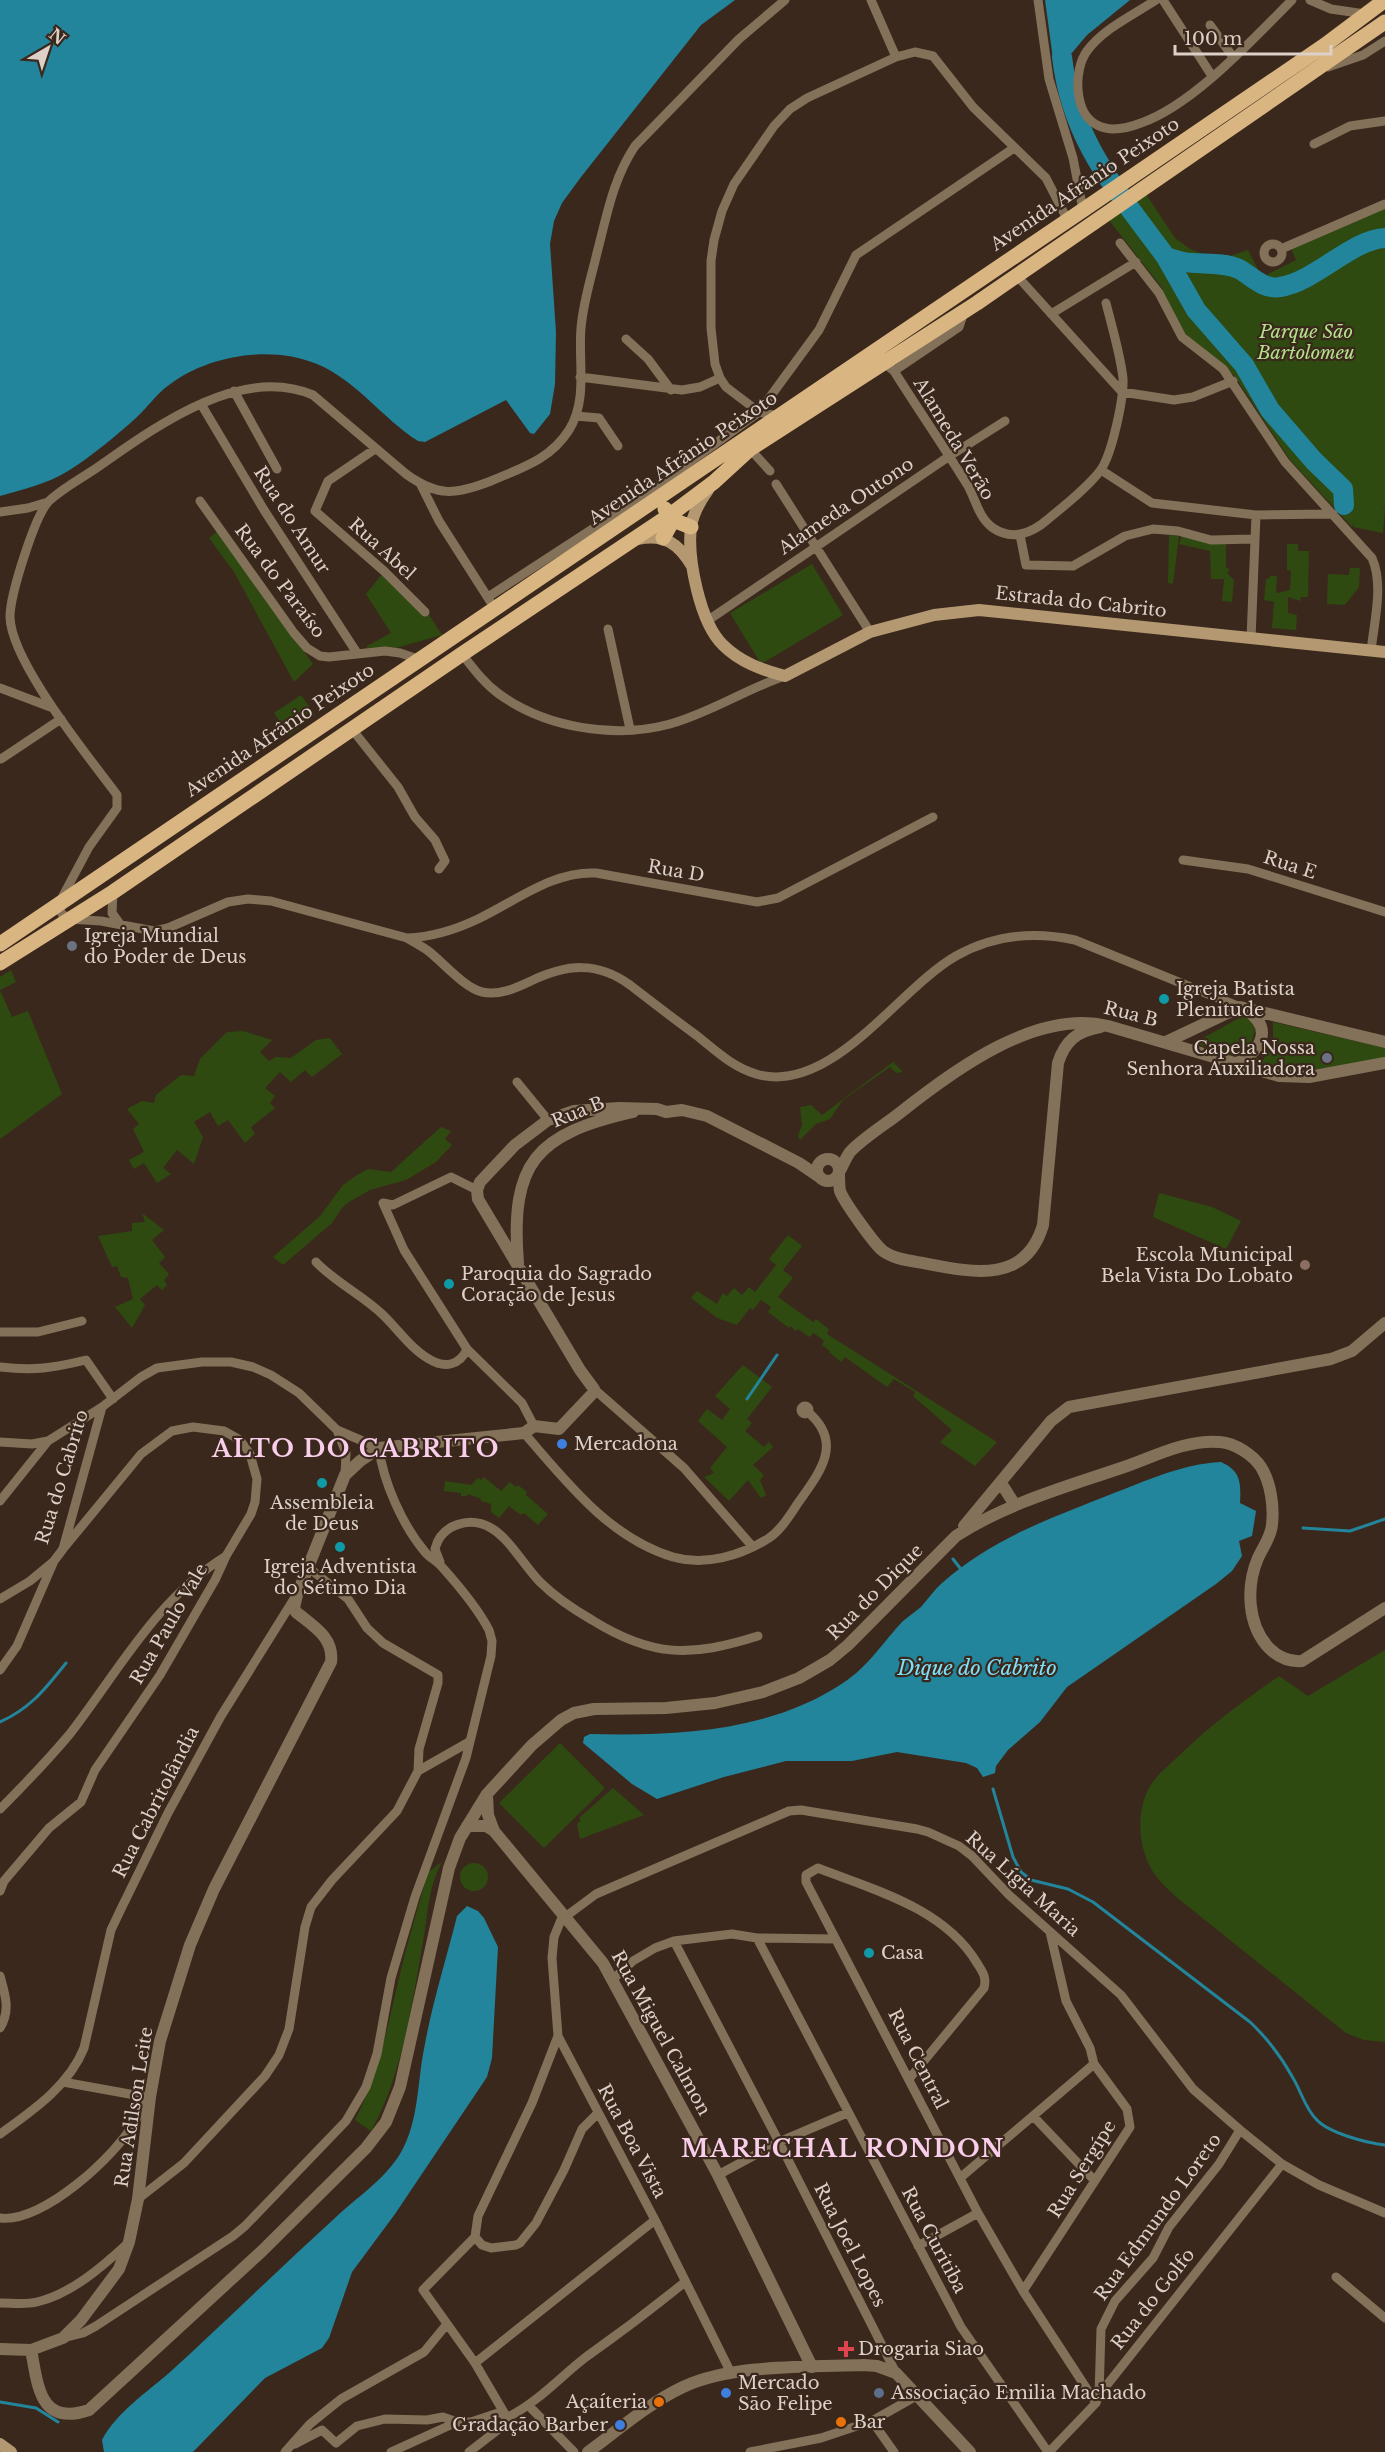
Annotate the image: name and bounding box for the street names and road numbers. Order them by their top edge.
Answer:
street label: Avenida Afrânio Peixoto [985,112,1184,256]
street label: Alameda Verão [908,373,999,504]
street label: Avenida Afrânio Peixoto [583,386,782,530]
street label: Alameda Outono [773,453,918,560]
street label: Rua do Amur [249,462,335,578]
street label: Rua Abel [344,513,420,585]
street label: Rua do Paraíso [230,520,330,642]
street label: Estrada do Cabrito [994,582,1168,622]
street label: Avenida Afrânio Peixoto [180,658,379,802]
street label: Rua E [1261,846,1319,884]
street label: Rua D [646,855,706,887]
street label: Rua B [1102,997,1160,1031]
street label: Rua B [548,1091,608,1133]
street label: Rua do Cabrito [31,1407,93,1547]
street label: Rua do Dique [823,1540,927,1644]
street label: Rua Paulo Vale [125,1560,213,1688]
street label: Rua Cabritolândia [108,1723,204,1881]
street label: Rua Lígia Maria [961,1827,1085,1941]
street label: Rua Miguel Calmon [607,1947,715,2119]
street label: Rua Central [883,2005,953,2113]
street label: Rua Adilson Leite [110,2025,158,2189]
street label: Rua Boa Vista [593,2080,671,2202]
street label: Rua Sergípe [1043,2116,1121,2222]
street label: Rua Edmundo Loreto [1090,2129,1226,2305]
street label: Rua Joel Lopes [809,2179,891,2311]
street label: Rua Curitiba [897,2183,971,2297]
street label: Rua do Golfo [1107,2244,1199,2354]

